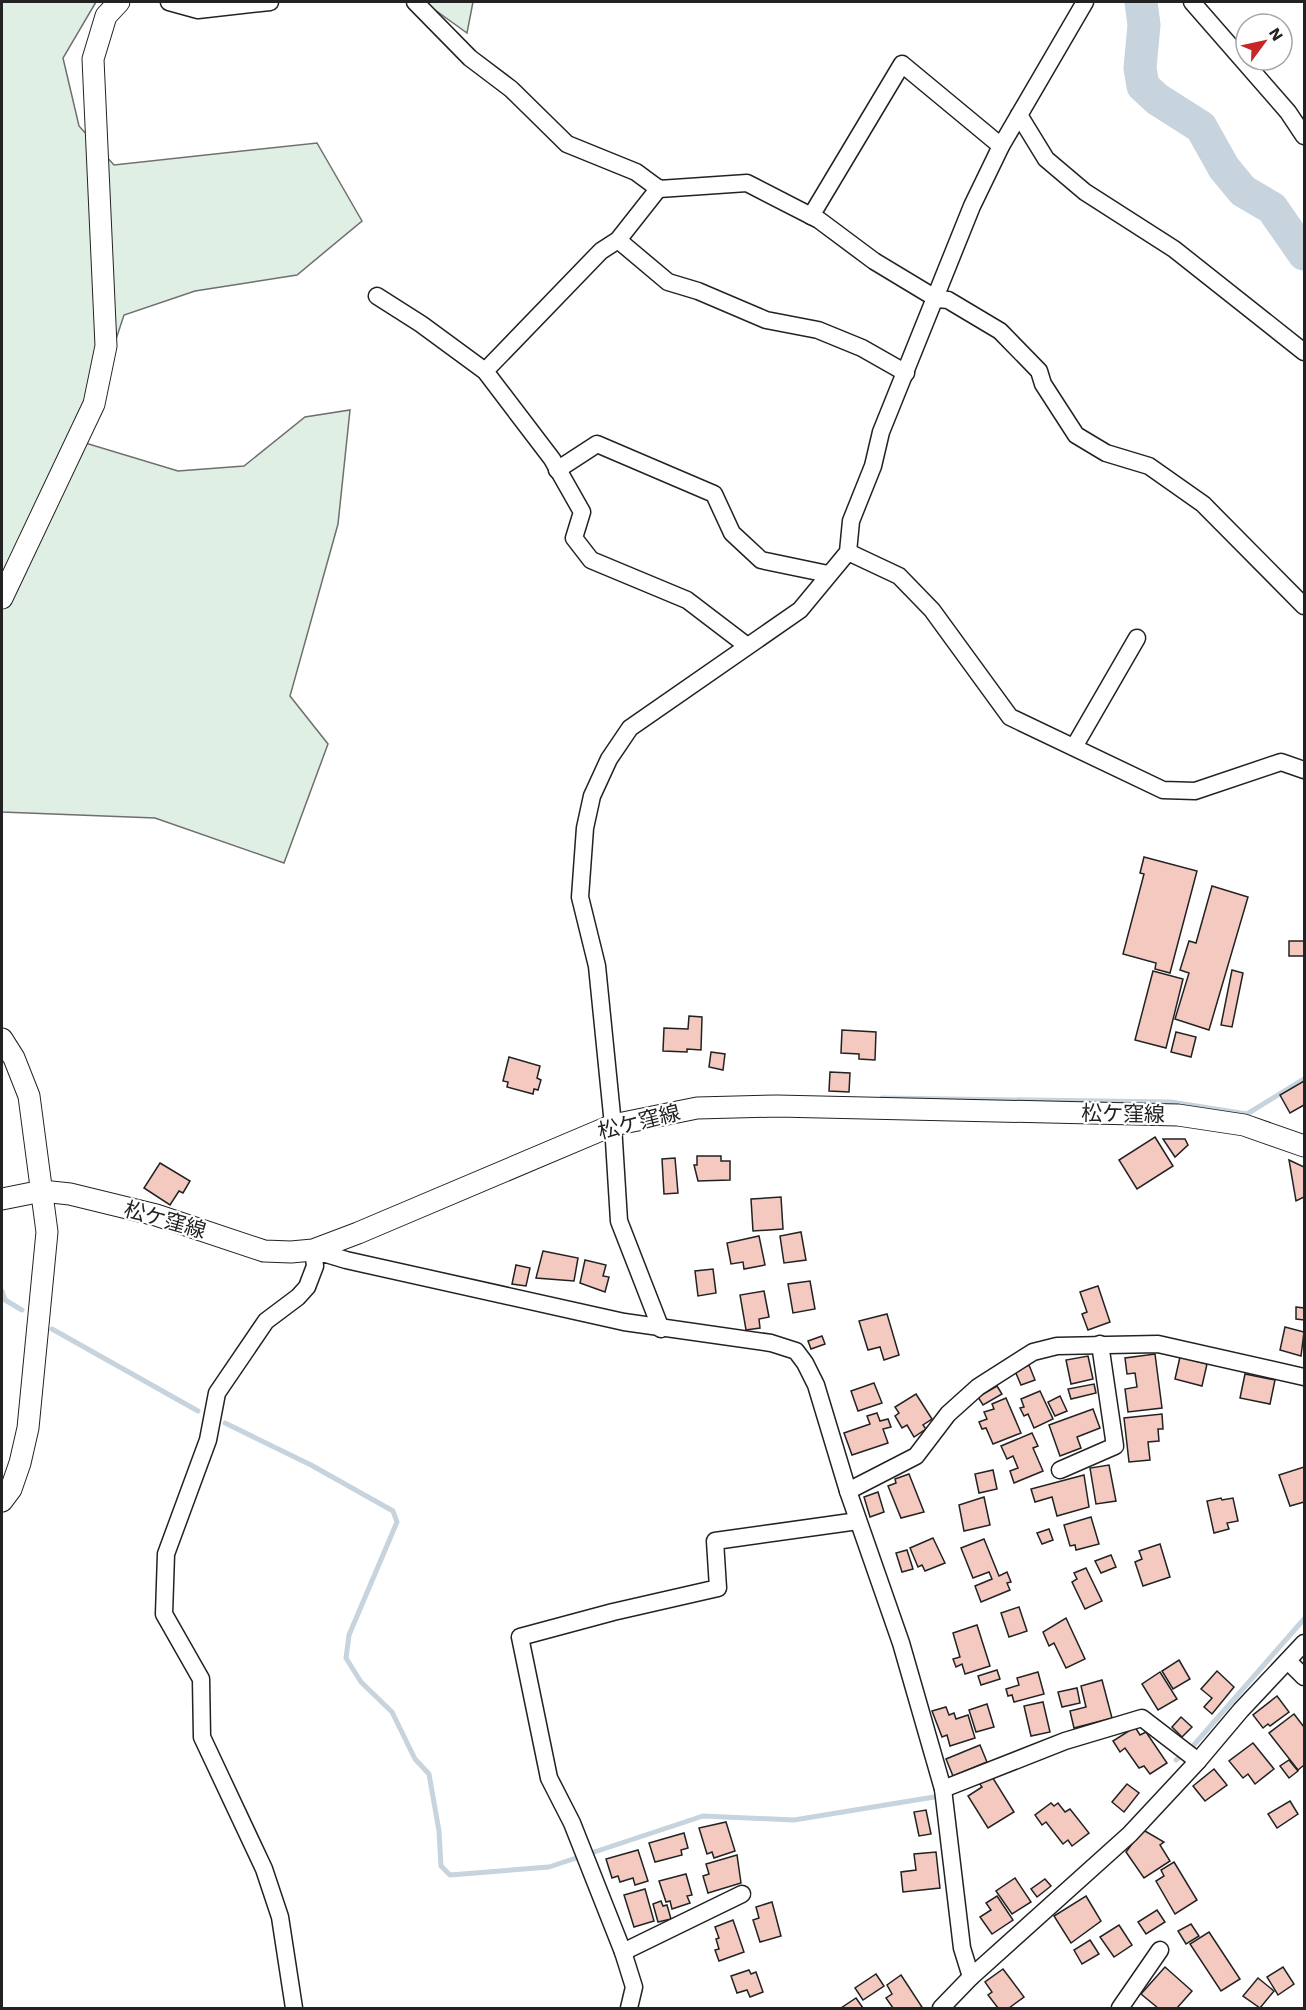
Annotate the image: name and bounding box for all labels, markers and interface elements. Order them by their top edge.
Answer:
north arrow [1234,12,1294,72]
text: N [1265,24,1287,44]
street label: 松ケ窪線 [595,1099,683,1144]
street label: 松ケ窪線 [1081,1100,1165,1127]
street label: 松ケ窪線 [121,1196,209,1243]

